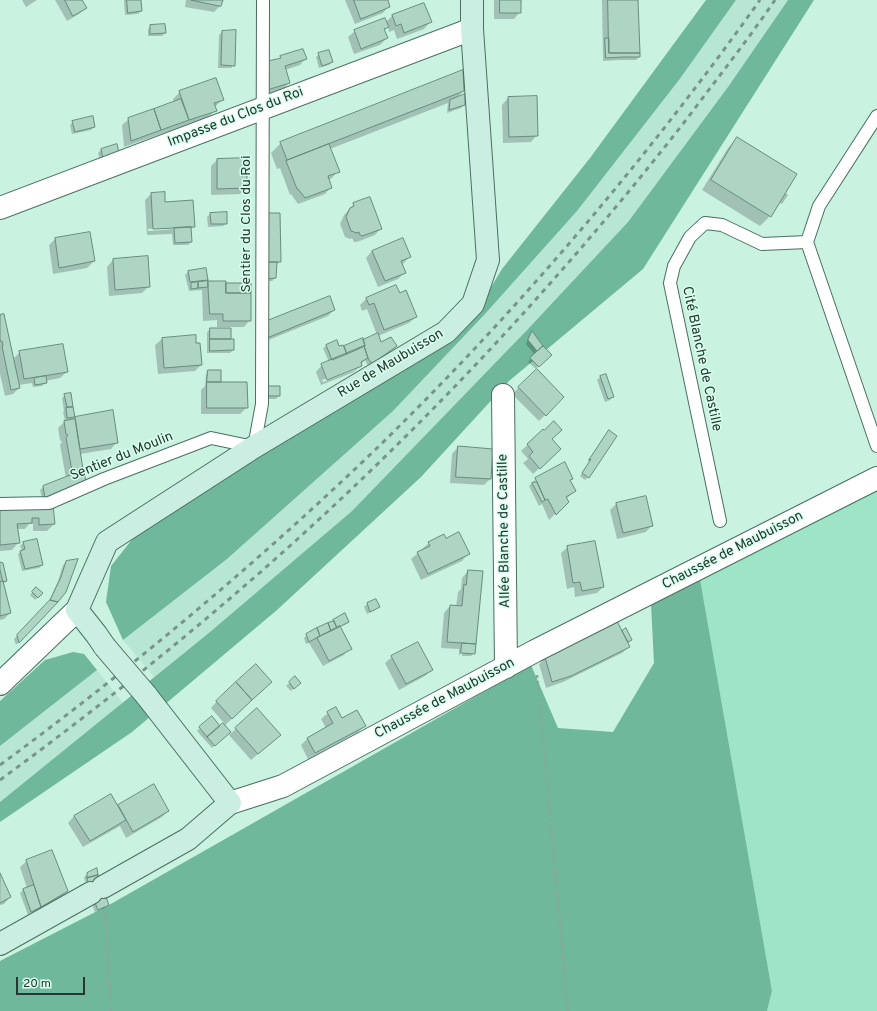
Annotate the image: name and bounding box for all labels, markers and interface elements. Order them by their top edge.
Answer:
street label: Impasse du Clos du Roi [166,84,306,152]
street label: Sentier du Clos du Roi [239,155,255,293]
street label: Cité Blanche de Castille [677,285,725,433]
street label: Rue de Maubuisson [335,326,447,402]
street label: Sentier du Moulin [68,429,176,485]
street label: Allée Blanche de Castille [495,454,515,608]
street label: Chaussée de Maubuisson [660,508,806,594]
street label: Chaussée de Maubuisson [372,655,518,743]
scale bar [18,969,87,995]
text: 20 m [23,976,51,992]

